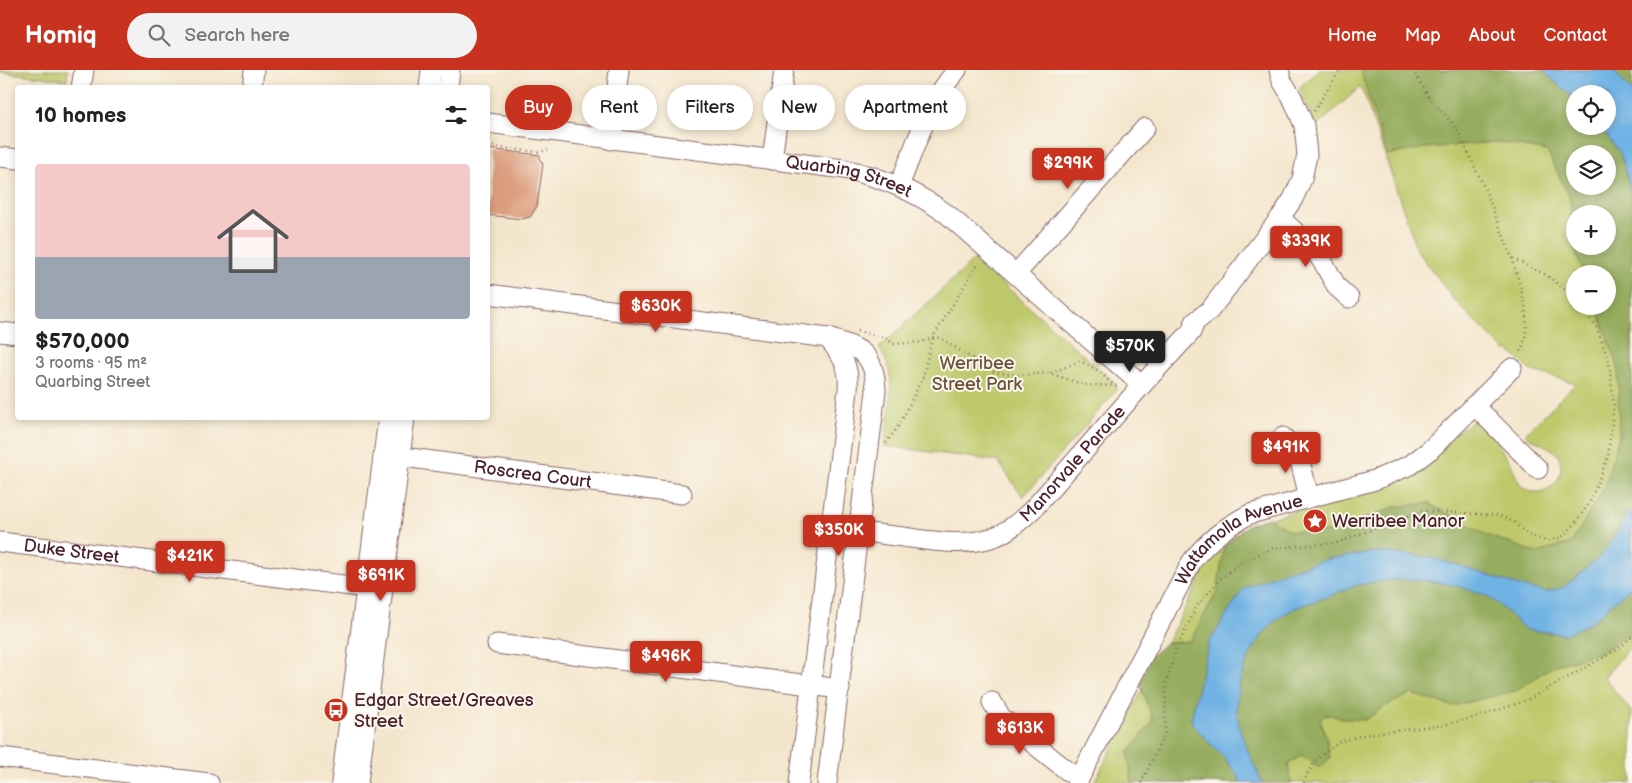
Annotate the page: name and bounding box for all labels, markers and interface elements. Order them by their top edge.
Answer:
search box [127,13,477,58]
text: Homiq [25,21,97,50]
icon: search [145,21,173,49]
text: Search here [185,24,290,47]
text: Home [1328,25,1377,46]
text: Map [1405,25,1441,46]
text: About [1469,25,1516,46]
text: Contact [1544,25,1607,46]
chip: Buy [505,85,572,130]
chip: Rent [582,85,657,130]
chip: Filters [667,85,753,130]
chip: New [763,85,835,130]
chip: Apartment [845,85,966,130]
map controls [1566,85,1616,315]
button: locate [1566,85,1616,135]
icon: filters [442,101,470,129]
text: 10 homes [35,103,126,128]
button: layers [1566,145,1616,195]
pin: $299K [1033,148,1103,190]
street label: Quarbing Street [784,151,916,202]
text: $299K [1043,154,1093,173]
icon: home [208,196,298,286]
button: + [1566,205,1616,255]
pin: $339K [1271,226,1341,268]
text: $339K [1281,232,1331,251]
button: − [1566,265,1616,315]
pin: $630K [621,290,691,333]
text: $630K [631,297,681,316]
text: $570,000 [35,329,130,354]
pin: $570K [1095,330,1165,373]
text: $570K [1105,337,1155,356]
park label: Werribee Street Park [932,353,1022,395]
text: 3 rooms · 95 m² [35,354,147,373]
text: Quarbing Street [35,373,150,392]
street label: Manorvale Parade [1015,401,1130,526]
pin: $491K [1251,432,1321,474]
text: $491K [1263,438,1309,457]
street label: Roscrea Court [473,456,593,492]
street label: Wattamolla Avenue [1171,490,1305,588]
place icon: Werribee Manor [1302,508,1328,534]
place label: Werribee Manor [1332,511,1465,532]
pin: $350K [804,514,874,557]
text: $350K [814,521,864,540]
street label: Duke Street [22,535,121,567]
pin: $421K [155,540,225,583]
text: $421K [167,547,213,566]
pin: $691K [346,560,416,602]
text: $691K [357,566,405,585]
pin: $496K [631,640,701,683]
text: $496K [641,647,691,666]
place label: Edgar Street/Greaves Street [354,690,534,732]
bus stop icon: Edgar Street/Greaves Street [323,697,349,723]
pin: $613K [985,712,1055,755]
text: $613K [996,719,1044,738]

